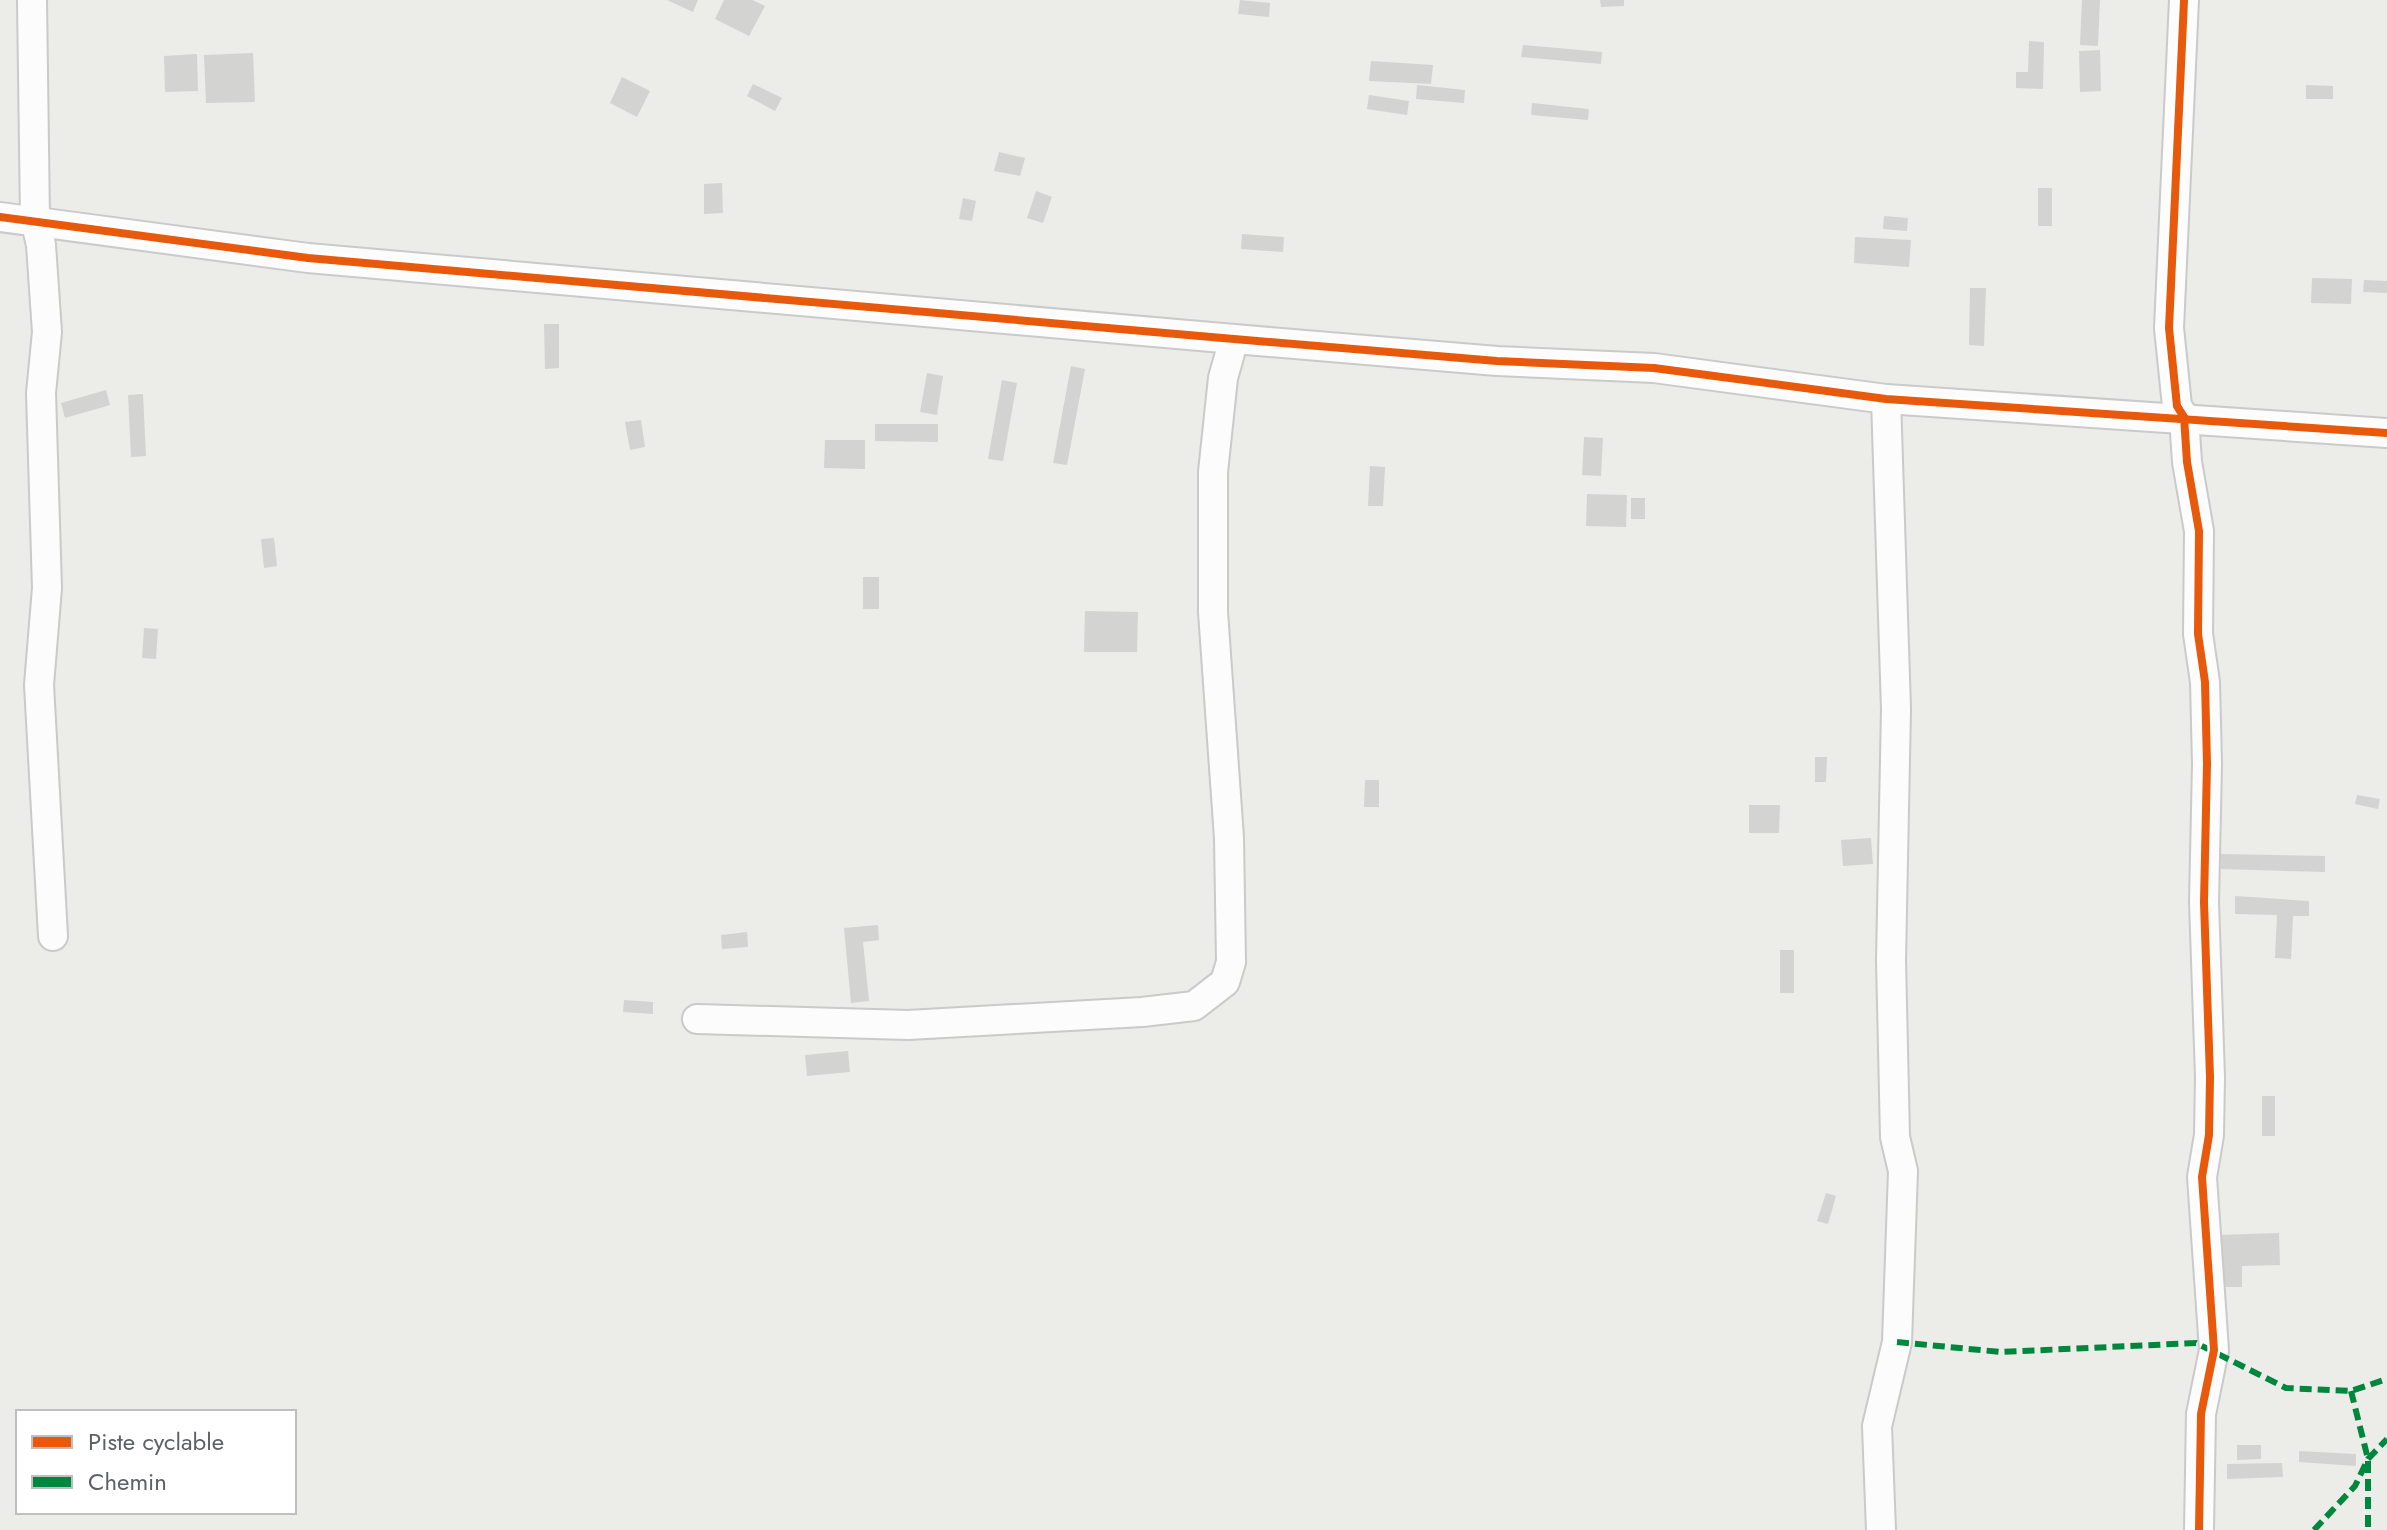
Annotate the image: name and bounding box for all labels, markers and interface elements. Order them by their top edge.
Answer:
legend [16,1410,296,1514]
text: Piste cyclable [88,1424,224,1459]
text: Chemin [88,1464,167,1499]

